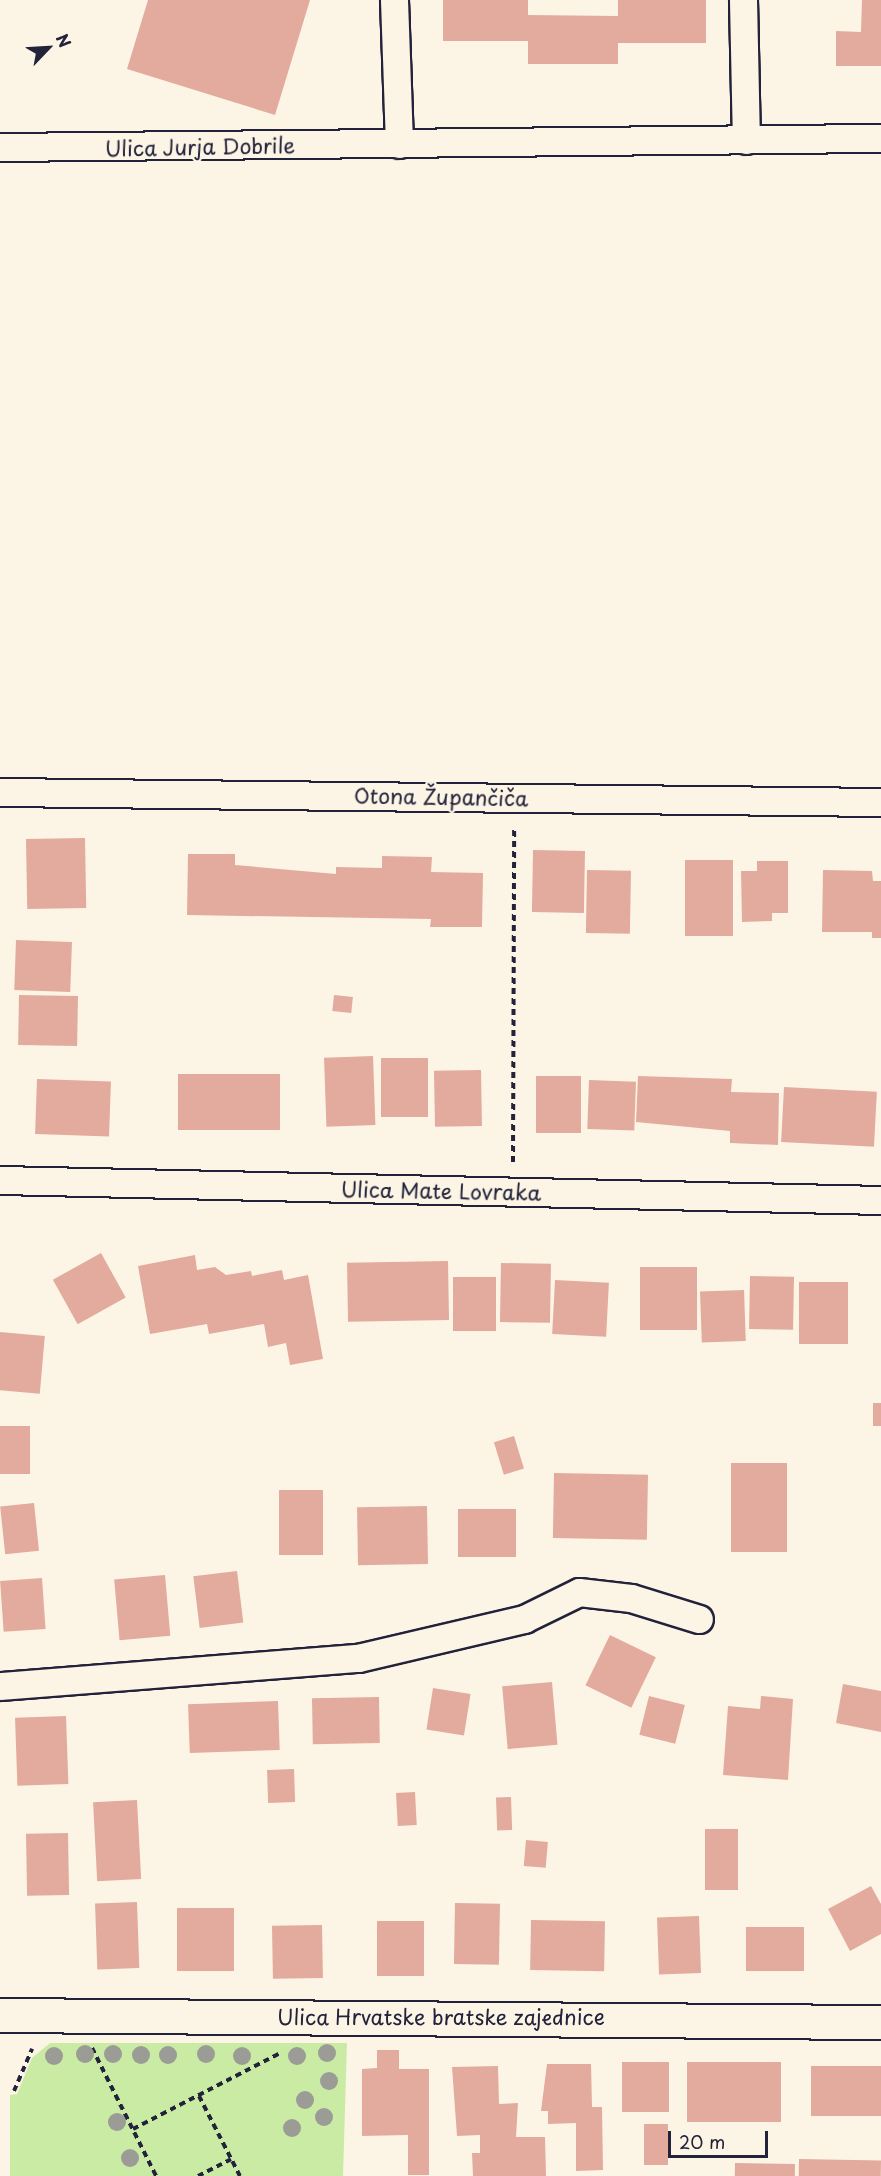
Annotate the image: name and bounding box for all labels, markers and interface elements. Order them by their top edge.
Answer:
north arrow [18,18,78,78]
text: N [51,30,78,51]
street label: Ulica Jurja Dobrile [104,132,296,160]
street label: Otona Župančiča [353,782,529,810]
street label: Ulica Mate Lovraka [341,1176,541,1204]
street label: Ulica Hrvatske bratske zajednice [275,2003,607,2029]
scale bar [671,2119,772,2157]
text: 20 m [679,2128,725,2155]

